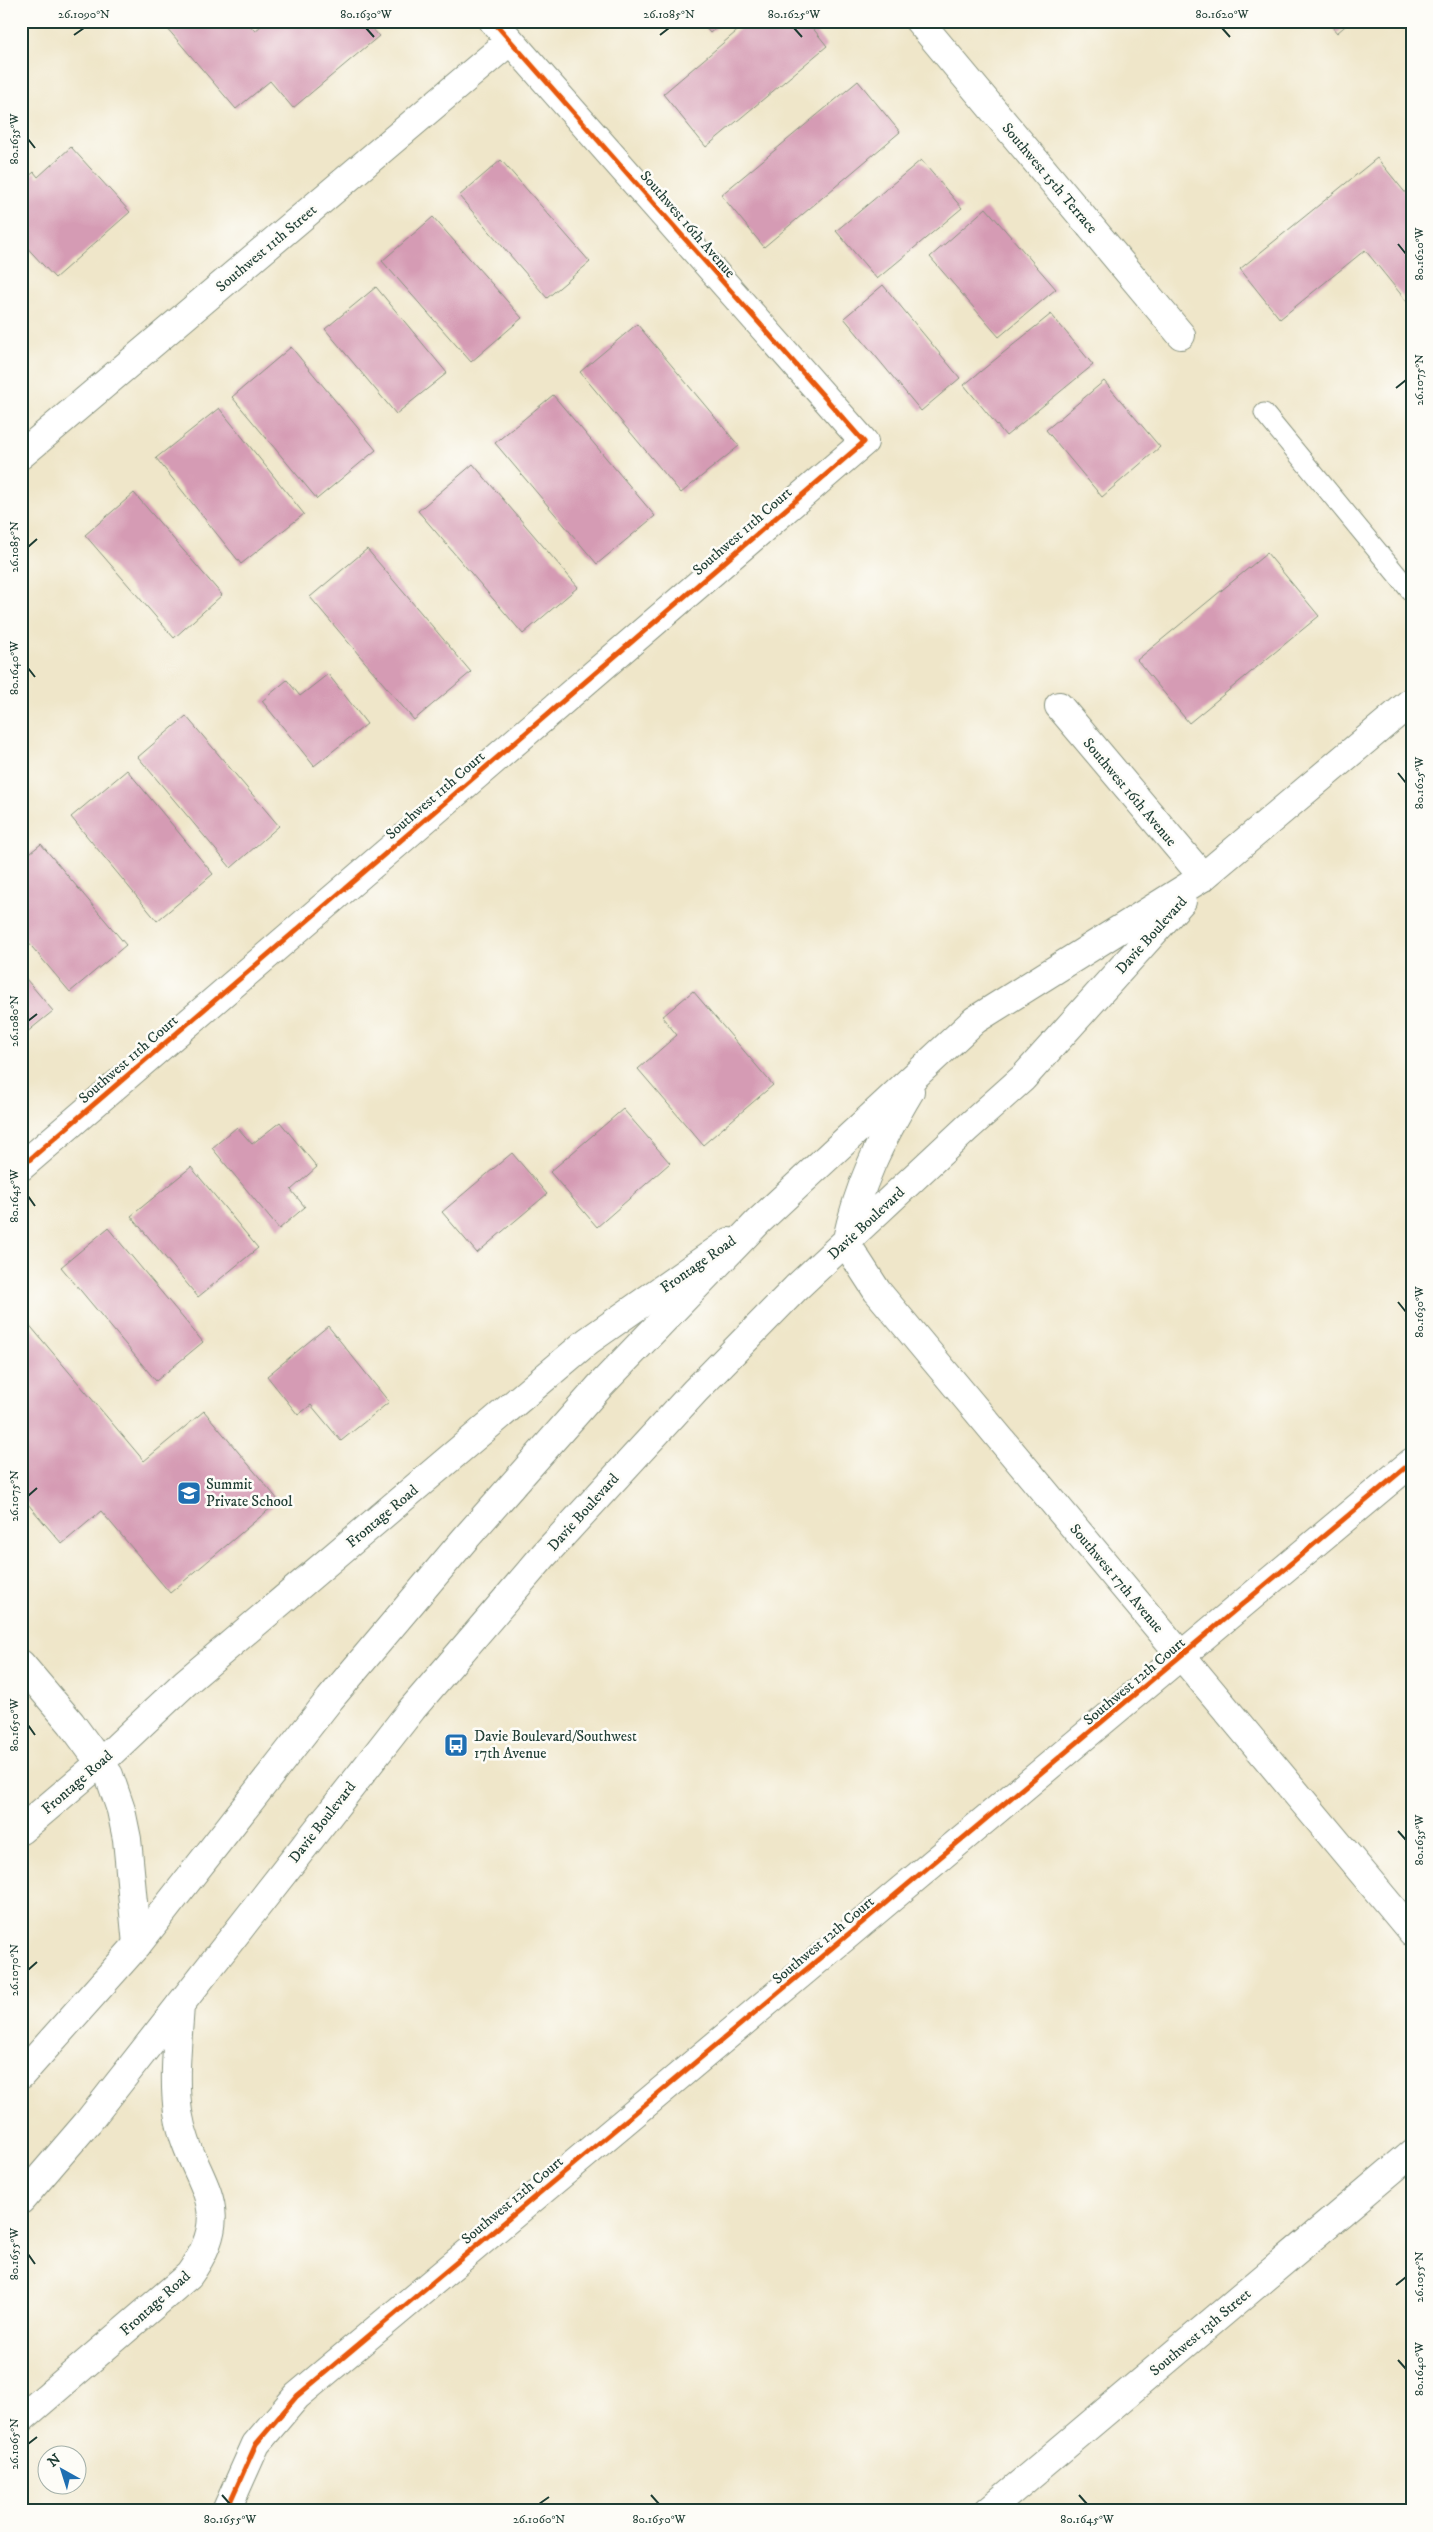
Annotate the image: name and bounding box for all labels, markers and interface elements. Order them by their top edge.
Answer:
text: 26.1090°N [58,7,110,22]
text: 80.1630°W [340,7,393,22]
text: 26.1085°N [643,7,695,22]
text: 80.1625°W [768,7,821,22]
text: 80.1620°W [1195,7,1250,22]
text: 80.1635°W [7,112,22,165]
street label: Southwest 15th Terrace [998,119,1102,238]
street label: Southwest 16th Avenue [636,167,739,282]
street label: Southwest 11th Street [212,200,321,296]
text: 80.1620°W [1412,226,1427,281]
text: 26.1075°N [1412,354,1427,406]
street label: Southwest 11th Court [689,483,796,580]
text: 26.1085°N [7,521,22,573]
text: 80.1640°W [7,640,22,695]
street label: Southwest 16th Avenue [1079,734,1181,851]
street label: Southwest 11th Court [382,747,489,844]
text: 80.1625°W [1412,756,1427,809]
street label: Davie Boulevard [1111,892,1192,978]
text: 26.1080°N [7,995,22,1047]
street label: Southwest 11th Court [75,1011,182,1108]
text: 80.1645°W [7,1168,22,1223]
street label: Davie Boulevard [824,1183,909,1264]
street label: Frontage Road [657,1231,740,1297]
text: 80.1630°W [1412,1285,1427,1338]
street label: Davie Boulevard [543,1469,624,1555]
text: 26.1075°N [7,1470,22,1522]
place label: Summit Private School [206,1475,293,1511]
school or university icon: Summit Private School [176,1480,202,1506]
street label: Frontage Road [342,1480,423,1552]
street label: Southwest 17th Avenue [1066,1520,1168,1637]
street label: Southwest 12th Court [1079,1633,1189,1730]
text: 80.1650°W [7,1697,22,1752]
place label: Davie Boulevard/Southwest 17th Avenue [474,1727,637,1763]
bus stop icon: Davie Boulevard/Southwest 17th Avenue [443,1732,469,1758]
street label: Frontage Road [38,1746,117,1818]
street label: Davie Boulevard [285,1777,360,1867]
text: 80.1635°W [1412,1813,1427,1866]
street label: Southwest 12th Court [768,1892,878,1989]
text: 26.1070°N [7,1944,22,1996]
street label: Southwest 12th Court [457,2152,567,2249]
text: 80.1655°W [7,2227,22,2280]
text: 26.1055°N [1412,2251,1427,2303]
street label: Frontage Road [116,2267,195,2340]
street label: Southwest 13th Street [1146,2284,1255,2380]
text: 80.1640°W [1412,2341,1427,2396]
text: 26.1065°N [7,2418,22,2470]
north arrow [38,2444,88,2494]
text: N [44,2450,65,2471]
text: 80.1655°W [204,2512,257,2527]
text: 26.1060°N [513,2512,565,2527]
text: 80.1650°W [632,2512,687,2527]
text: 80.1645°W [1060,2512,1115,2527]

